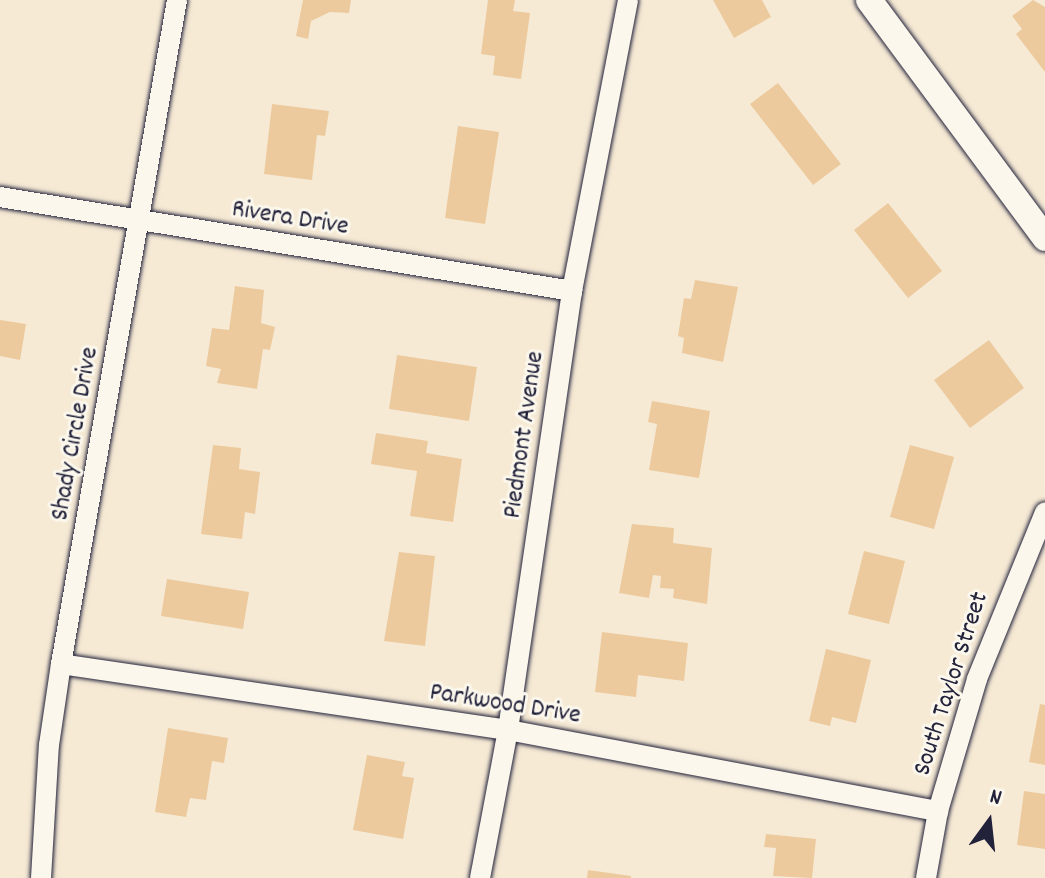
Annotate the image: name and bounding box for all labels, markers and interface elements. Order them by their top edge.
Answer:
street label: Rivera Drive [229,194,351,244]
street label: Shady Circle Drive [45,345,107,523]
street label: Piedmont Avenue [498,349,552,521]
street label: South Taylor Street [908,588,996,780]
street label: Parkwood Drive [427,678,583,732]
north arrow [949,782,1029,862]
text: N [986,782,1005,815]

